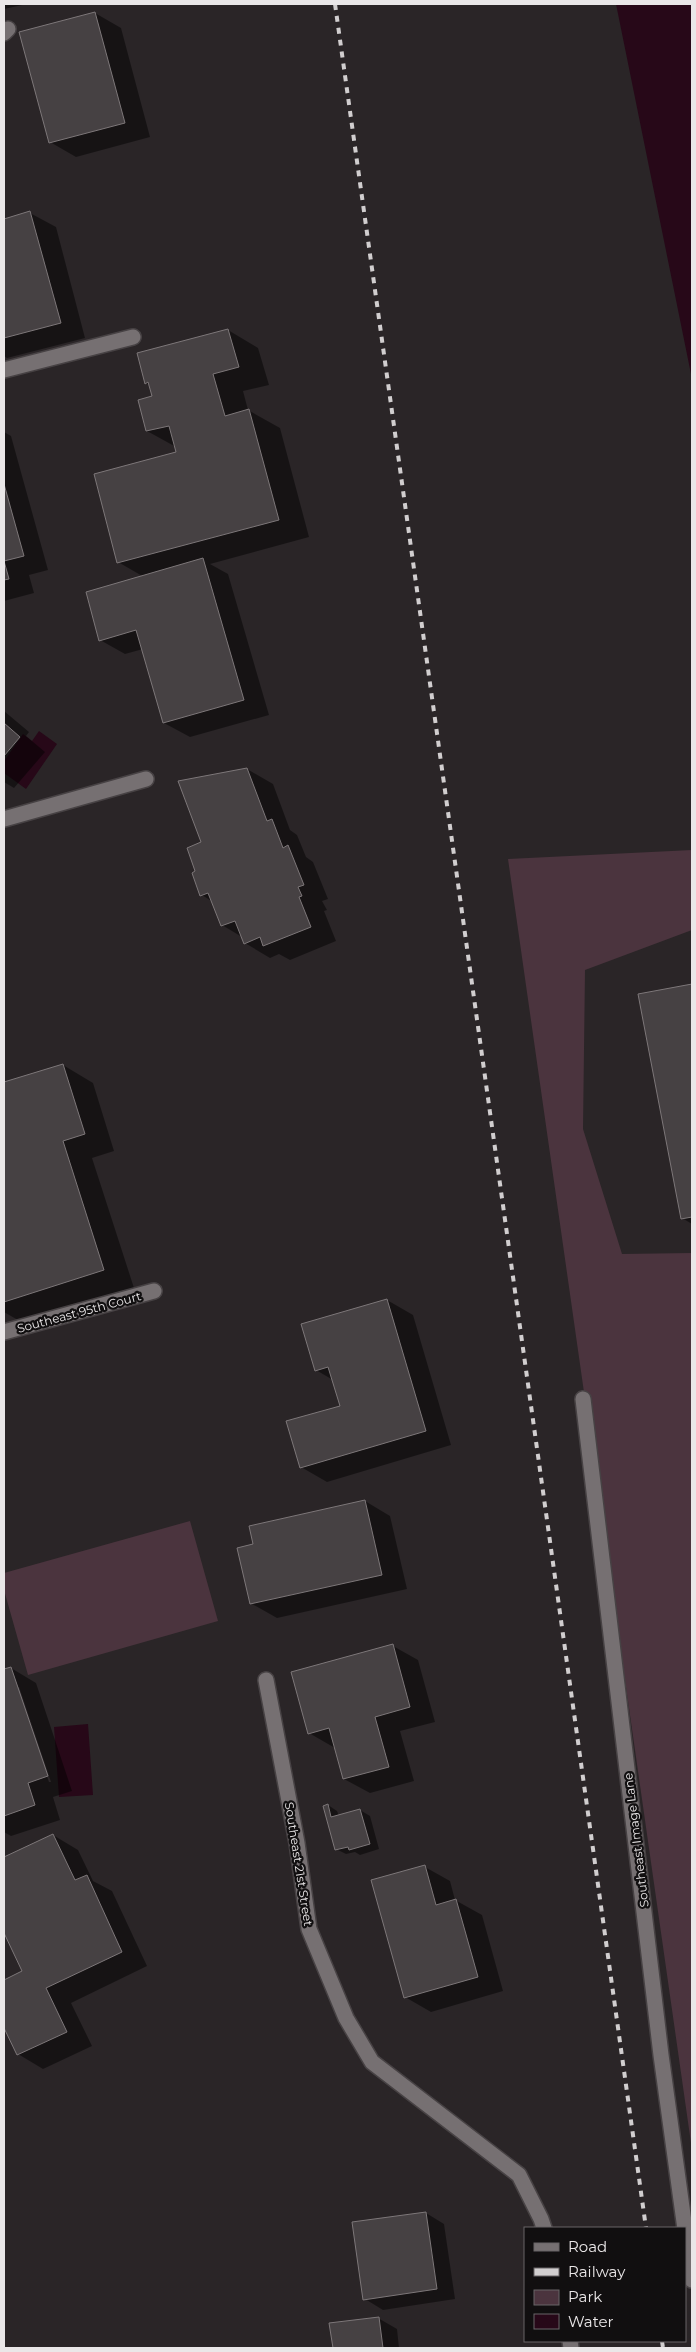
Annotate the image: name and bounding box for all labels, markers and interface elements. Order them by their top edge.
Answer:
street label: Southeast 95th Court [15,1288,143,1336]
street label: Southeast Image Lane [620,1772,652,1908]
street label: Southeast 21st Street [282,1801,316,1927]
legend [524,2227,686,2342]
text: Road [568,2237,607,2256]
text: Railway [568,2262,626,2281]
text: Park [568,2287,602,2306]
text: Water [568,2312,614,2331]

